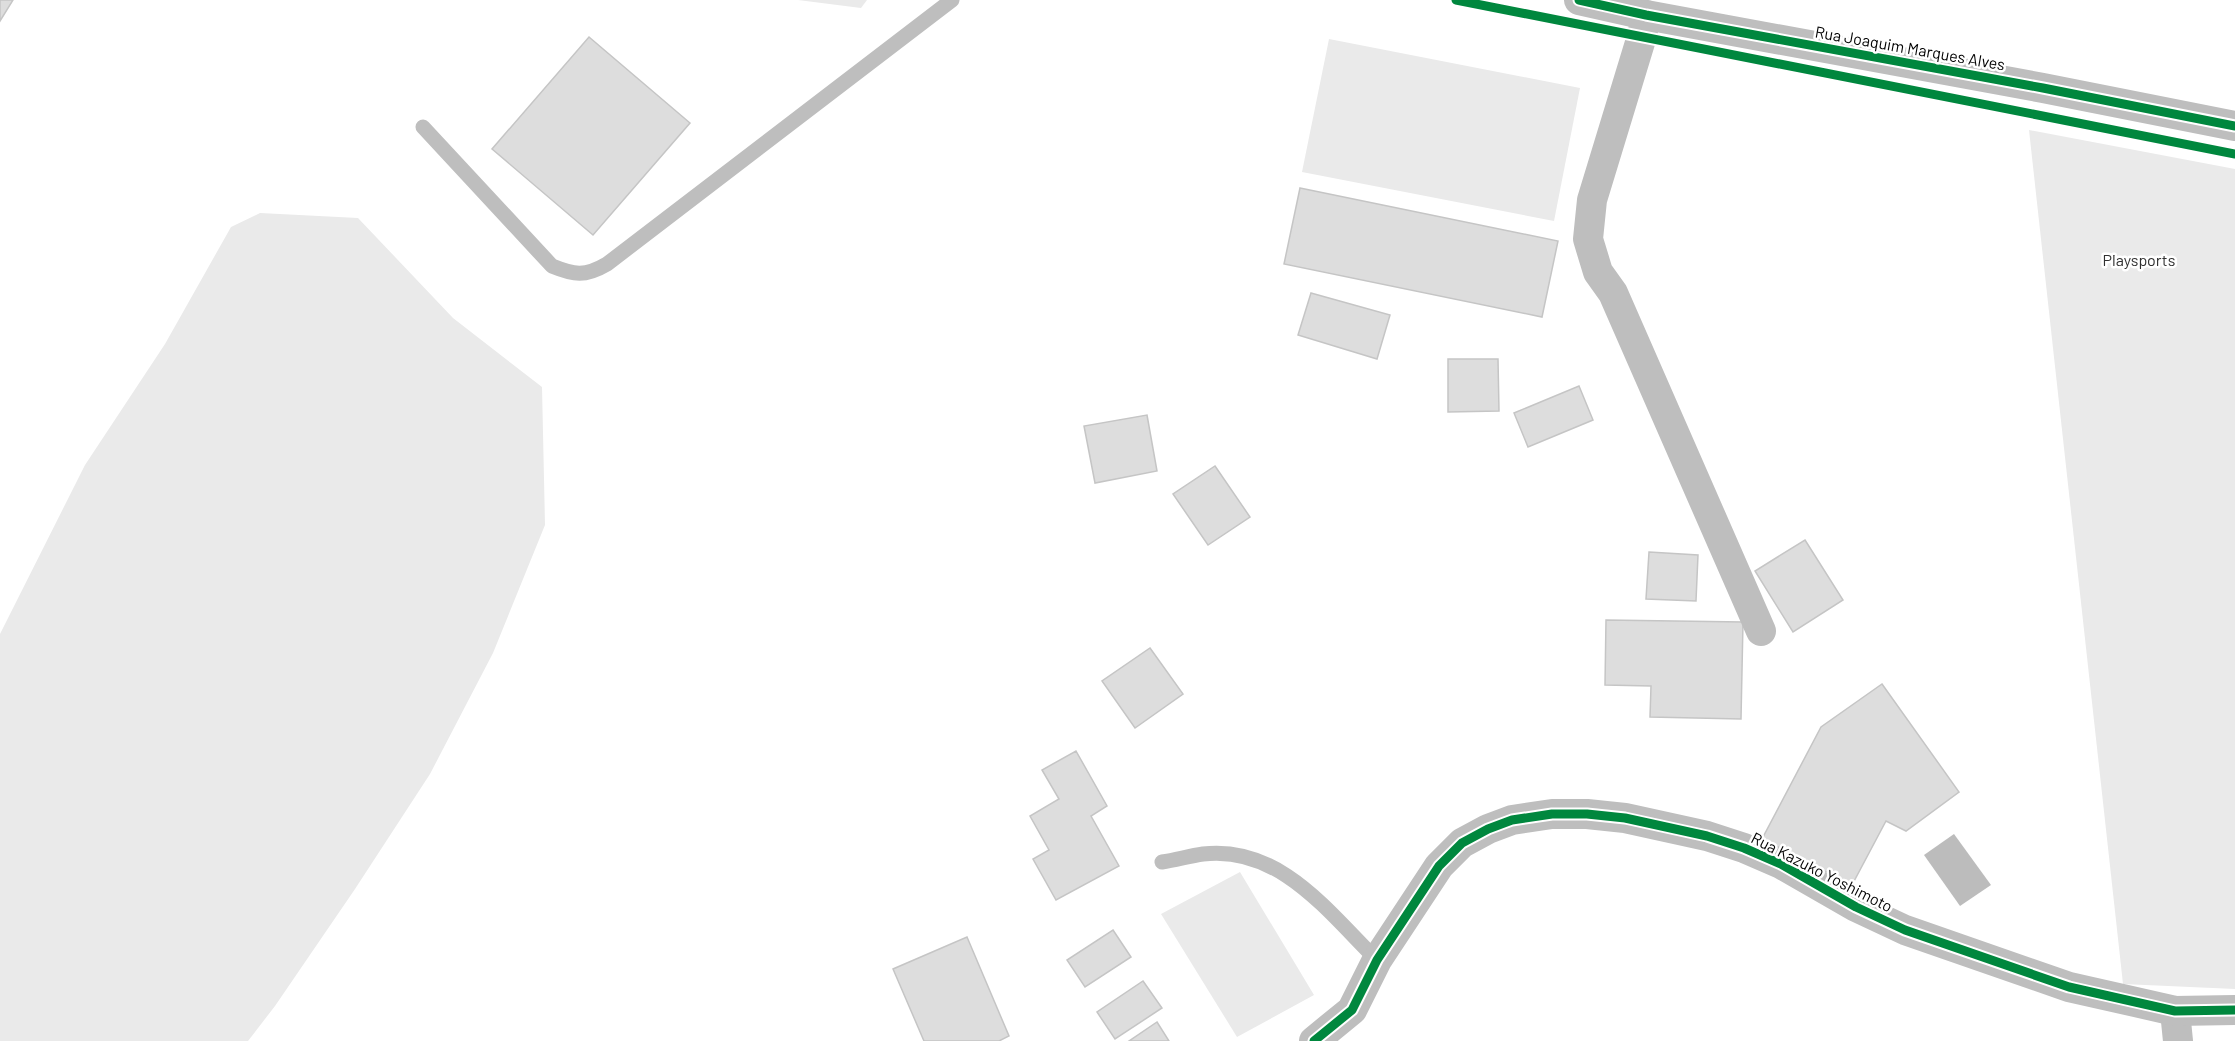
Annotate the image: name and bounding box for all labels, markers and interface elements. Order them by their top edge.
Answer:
street label: Rua Joaquim Marques Alves [1814,21,2007,74]
park label: Playsports [2103,250,2175,269]
street label: Rua Kazuko Yoshimoto [1748,828,1896,915]

